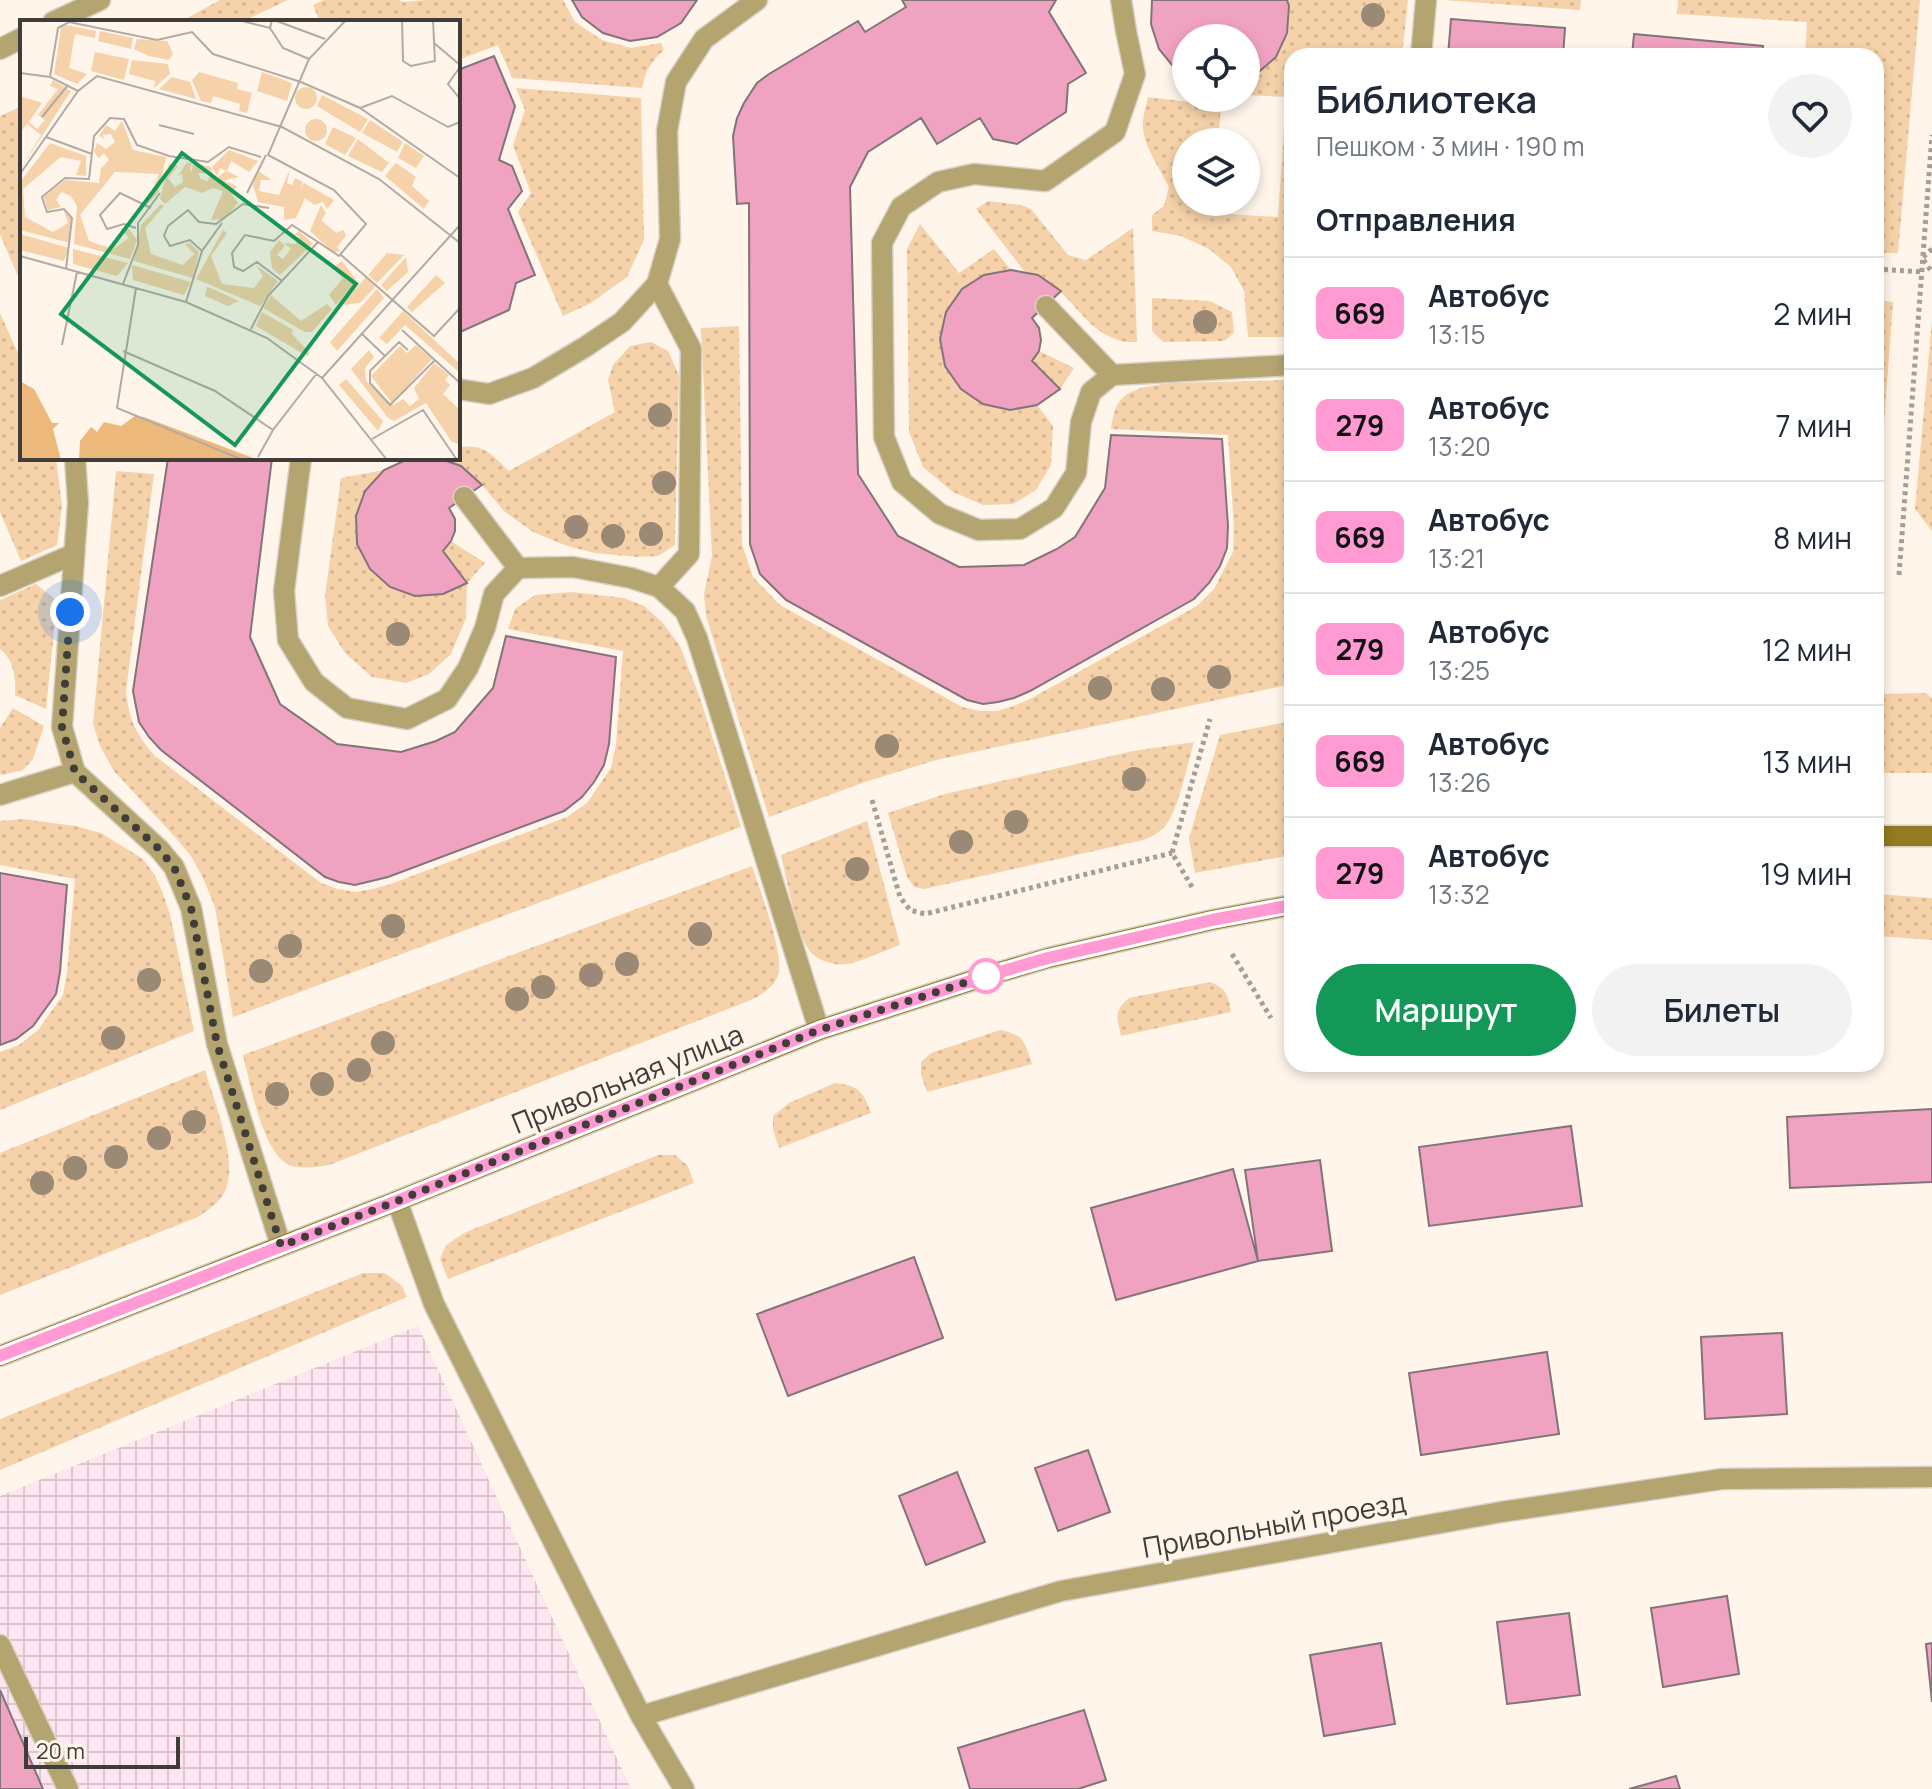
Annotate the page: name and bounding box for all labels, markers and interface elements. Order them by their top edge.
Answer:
inset map [20,20,460,460]
map controls [1172,24,1260,216]
button: locate [1172,24,1260,112]
text: Библиотека [1316,72,1537,124]
button: heart [1768,74,1852,158]
button: layers [1172,128,1260,216]
text: Пешком · 3 мин · 190 m [1316,128,1585,164]
text: Отправления [1316,199,1516,240]
text: Автобус [1428,275,1550,316]
text: 2 мин [1773,293,1852,334]
text: 669 [1334,294,1386,332]
text: 13:15 [1428,316,1485,352]
text: Автобус [1428,387,1550,428]
text: 7 мин [1775,405,1852,446]
text: 279 [1335,406,1385,444]
text: 13:20 [1428,428,1491,464]
text: Автобус [1428,499,1550,540]
text: 8 мин [1773,517,1852,558]
text: 669 [1334,518,1386,556]
text: 13:21 [1428,540,1485,576]
your location [50,592,90,632]
text: Автобус [1428,611,1550,652]
text: 12 мин [1762,629,1852,670]
text: 279 [1335,630,1385,668]
text: 13:25 [1428,652,1490,688]
text: Автобус [1428,723,1550,764]
text: 13 мин [1762,741,1852,782]
text: 669 [1334,742,1386,780]
text: 13:26 [1428,764,1491,800]
text: Автобус [1428,835,1550,876]
text: 19 мин [1760,853,1852,894]
text: 279 [1335,854,1385,892]
text: 13:32 [1428,876,1490,912]
unlabelled marker [969,959,1003,993]
button: Маршрут [1316,964,1576,1056]
button: Билеты [1592,964,1852,1056]
street label: Привольная улица [506,1014,748,1142]
street label: Привольный проезд [1139,1482,1409,1566]
scale bar [24,1733,180,1769]
text: 20 m [36,1736,85,1766]

